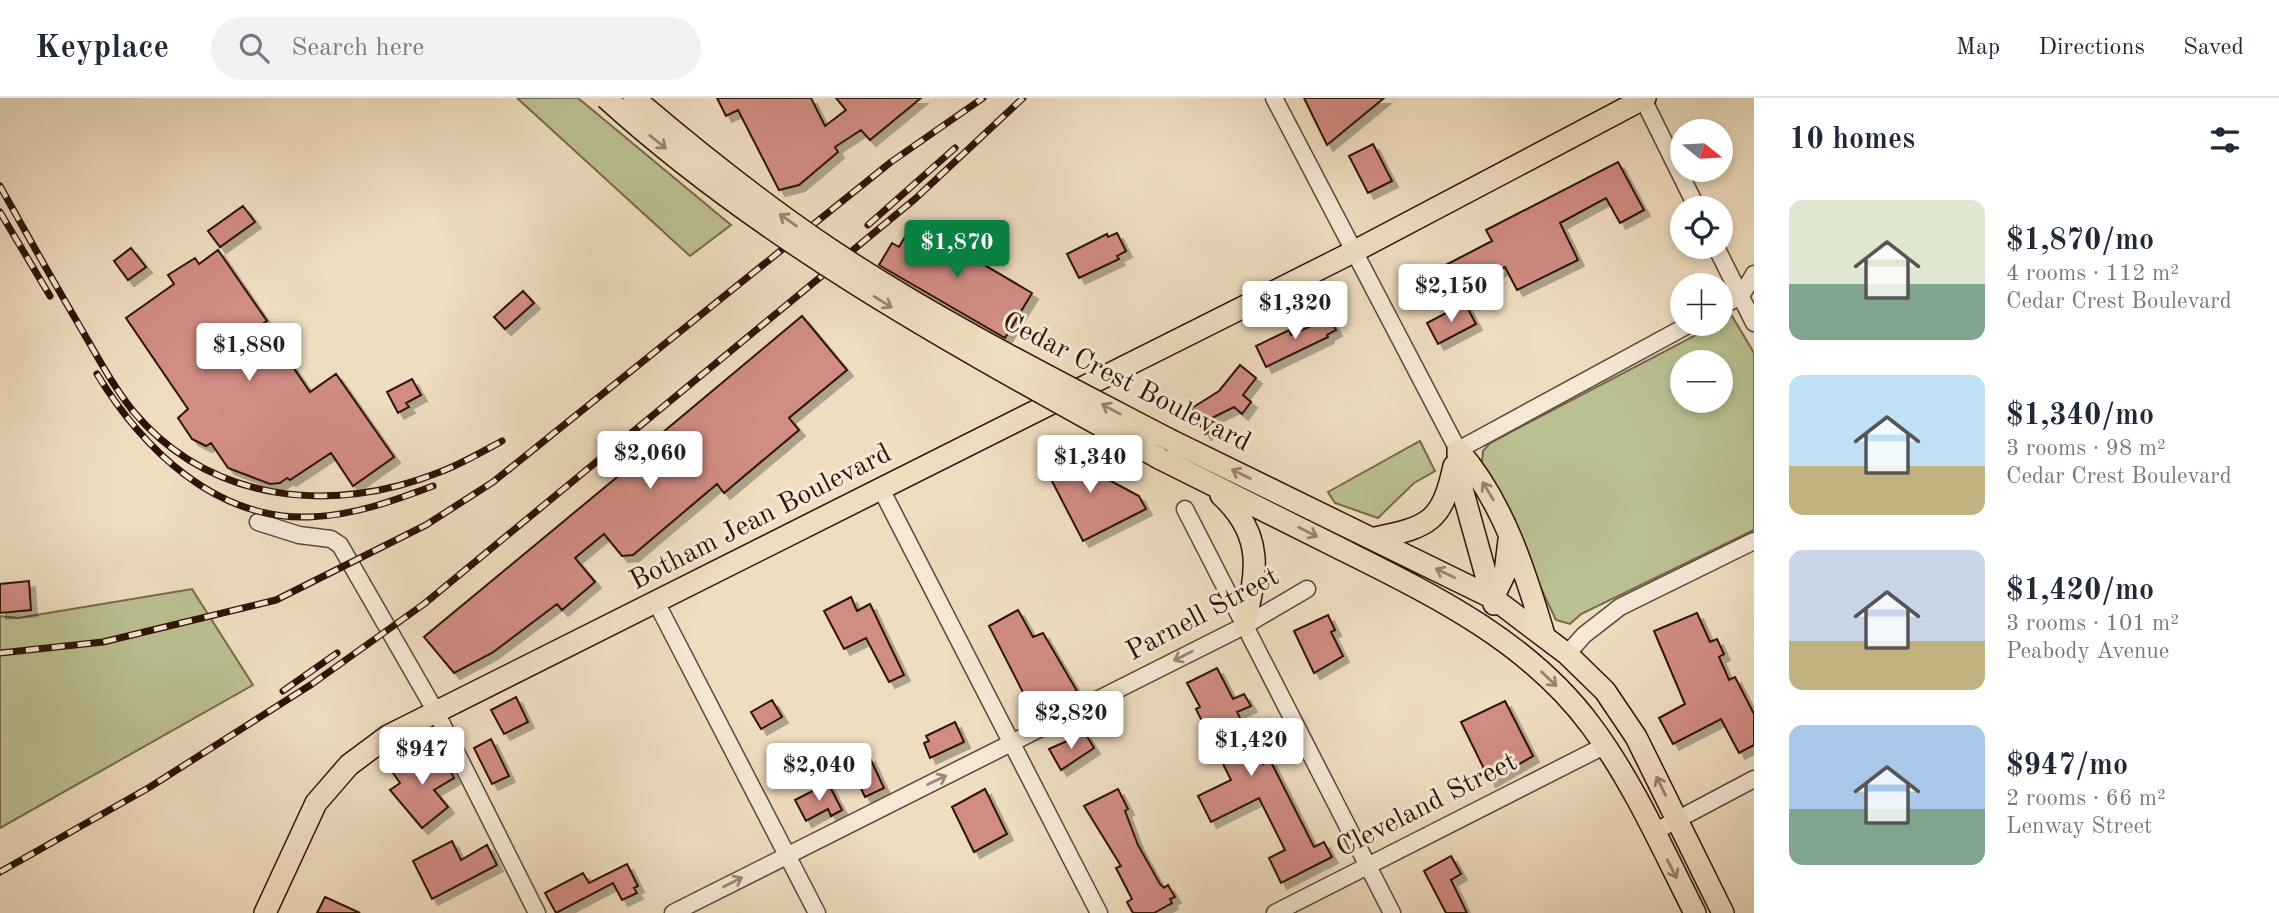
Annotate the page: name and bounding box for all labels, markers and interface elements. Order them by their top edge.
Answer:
search box [211,17,701,80]
icon: search [235,29,273,67]
text: Keyplace [35,32,169,65]
text: Search here [291,35,424,61]
text: Map [1956,36,2000,60]
text: Directions [2038,36,2145,60]
text: Saved [2183,36,2244,60]
north arrow [1670,119,1732,182]
map controls [1670,119,1733,413]
icon: filters [2206,121,2244,159]
text: 10 homes [1789,125,1915,155]
one-way arrow [648,134,667,149]
button: locate [1670,196,1733,259]
one-way arrow [779,213,798,227]
pin: $1,870 [900,220,1014,280]
text: $1,870/mo [2006,226,2154,256]
icon: home [1845,228,1929,312]
text: $1,870 [920,231,994,254]
text: 4 rooms · 112 m² [2006,262,2179,285]
pin: $2,150 [1394,264,1508,324]
button: + [1670,273,1733,336]
text: $2,150 [1414,275,1488,298]
pin: $1,320 [1238,282,1352,341]
text: Cedar Crest Boulevard [2006,290,2232,313]
text: $1,320 [1258,292,1332,315]
one-way arrow [873,295,892,310]
street label: Cedar Crest Boulevard [997,308,1255,458]
pin: $1,880 [192,324,306,383]
text: $1,880 [212,334,286,357]
button: − [1670,350,1733,413]
text: $1,340/mo [2006,401,2154,431]
one-way arrow [1101,402,1122,416]
icon: home [1845,403,1929,487]
pin: $2,060 [593,432,707,491]
pin: $1,340 [1033,436,1147,495]
text: 3 rooms · 98 m² [2006,437,2166,460]
street label: Botham Jean Boulevard [626,440,896,596]
text: $2,060 [613,442,687,465]
text: $1,340 [1053,446,1127,469]
text: Cedar Crest Boulevard [2006,465,2232,488]
one-way arrow [1231,467,1252,480]
one-way arrow [1480,482,1494,502]
one-way arrow [1297,526,1318,540]
street label: Parnell Street [1122,563,1284,667]
one-way arrow [1435,566,1456,580]
text: $1,420/mo [2006,576,2154,606]
icon: home [1845,578,1929,662]
text: 3 rooms · 101 m² [2006,612,2179,635]
text: Peabody Avenue [2006,640,2169,663]
one-way arrow [1173,650,1194,664]
one-way arrow [1540,670,1557,687]
pin: $2,820 [1014,692,1128,751]
text: $2,820 [1034,702,1108,725]
pin: $1,420 [1194,718,1308,778]
pin: $947 [381,728,463,787]
text: $1,420 [1214,729,1288,752]
text: $947 [395,738,449,761]
pin: $2,040 [762,744,876,803]
street label: Cleveland Street [1332,748,1522,864]
text: $947/mo [2006,751,2128,781]
icon: home [1845,753,1929,837]
text: $2,040 [782,754,856,777]
one-way arrow [926,772,947,786]
one-way arrow [1654,776,1668,797]
text: 2 rooms · 66 m² [2006,787,2166,810]
text: Lenway Street [2006,815,2152,838]
one-way arrow [1666,858,1680,879]
one-way arrow [722,874,743,888]

